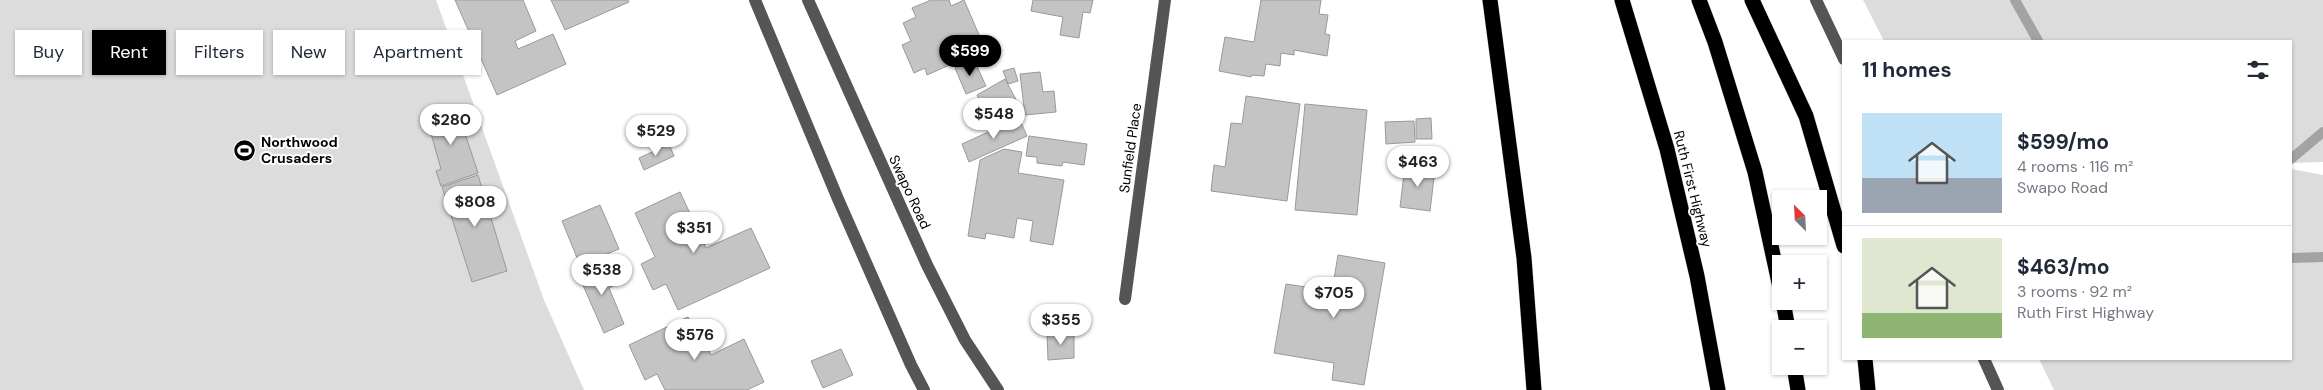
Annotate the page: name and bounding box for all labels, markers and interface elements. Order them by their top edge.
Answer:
chip: Buy [15,30,82,75]
chip: Rent [92,30,166,75]
chip: Filters [176,30,263,75]
chip: New [273,30,345,75]
chip: Apartment [355,30,481,75]
pin: $599 [940,34,1000,77]
text: $599 [950,40,990,61]
text: 11 homes [1862,56,1952,84]
icon: filters [2244,56,2272,84]
pin: $548 [964,98,1024,140]
street label: Sunfield Place [1115,102,1145,194]
text: $548 [974,103,1014,124]
pin: $280 [421,104,481,146]
text: $280 [431,109,471,130]
pin: $529 [626,114,686,157]
text: $529 [637,120,675,141]
text: $599/mo [2017,128,2109,156]
street label: Ruth First Highway [1670,129,1716,250]
place label: Northwood Crusaders [261,133,338,167]
icon: home [1902,133,1962,193]
sports icon: Northwood Crusaders [233,138,257,162]
pin: $463 [1388,146,1448,188]
text: $463 [1398,151,1438,172]
street label: Swapo Road [885,152,935,232]
text: 4 rooms · 116 m² [2017,156,2133,177]
text: Swapo Road [2017,177,2108,198]
pin: $808 [445,186,505,228]
north arrow [1772,190,1828,245]
map controls [1772,190,1827,375]
text: $808 [454,191,496,212]
pin: $351 [664,212,724,254]
text: $351 [676,217,712,238]
text: $463/mo [2017,253,2110,281]
pin: $538 [572,254,632,296]
button: + [1772,255,1827,310]
icon: home [1902,258,1962,318]
text: $538 [582,259,622,280]
pin: $705 [1304,276,1364,319]
text: 3 rooms · 92 m² [2017,281,2132,302]
text: $705 [1314,282,1354,303]
text: Ruth First Highway [2017,302,2154,323]
pin: $355 [1031,304,1091,346]
text: $355 [1041,309,1081,330]
pin: $576 [665,318,725,361]
button: − [1772,320,1827,375]
text: $576 [676,324,714,345]

